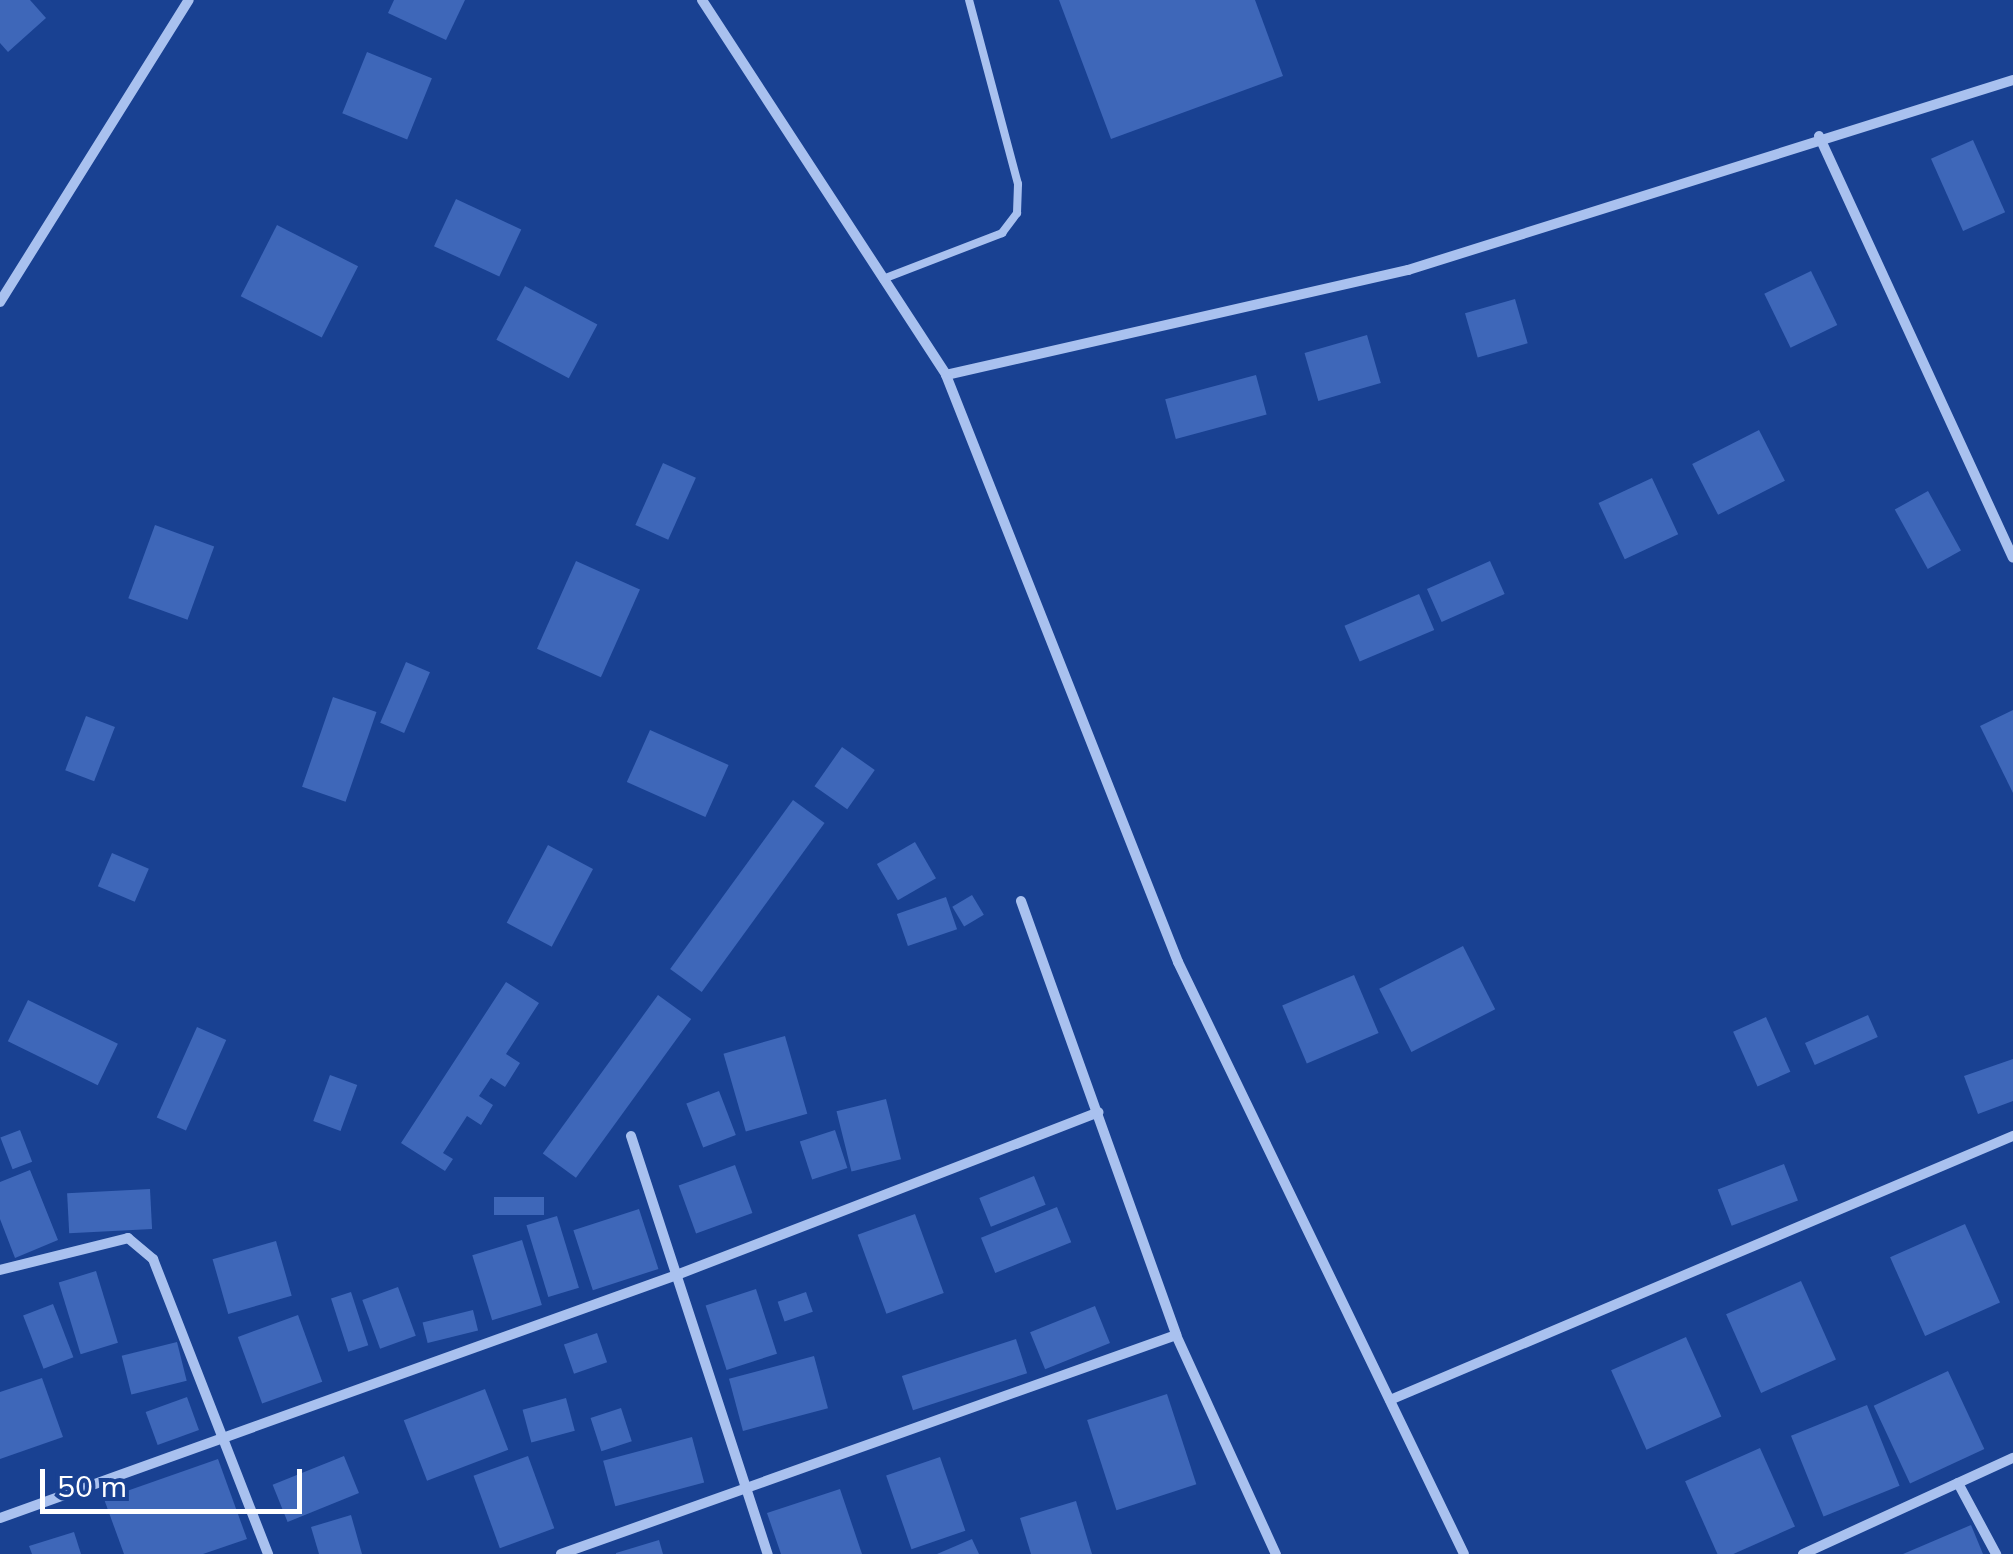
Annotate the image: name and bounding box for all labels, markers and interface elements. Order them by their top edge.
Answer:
scale bar [45,1449,308,1511]
text: 50 m [57,1467,127,1505]

